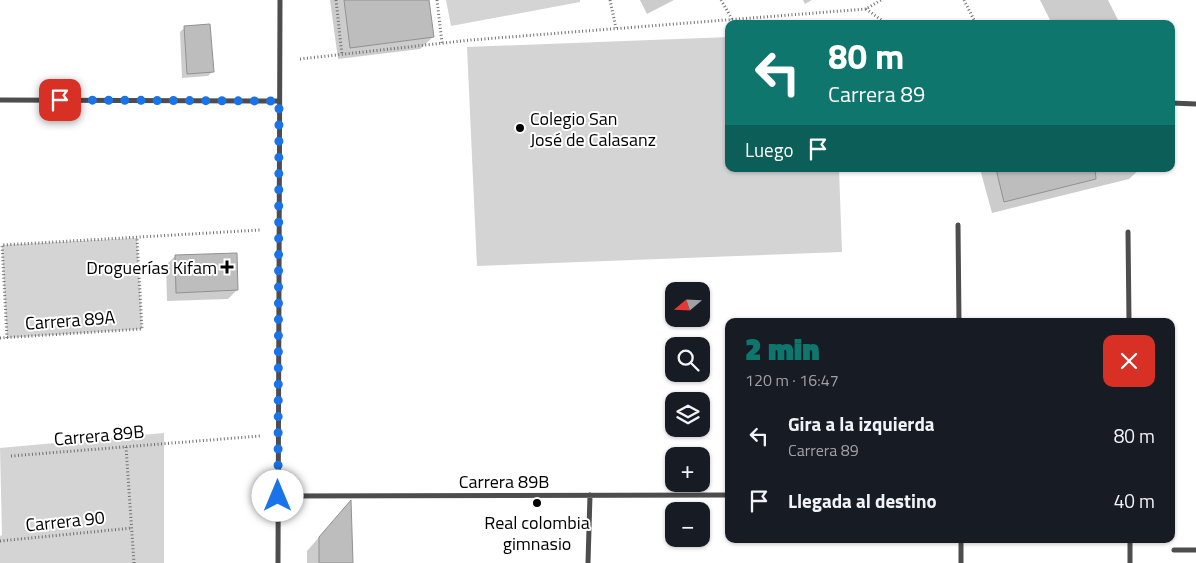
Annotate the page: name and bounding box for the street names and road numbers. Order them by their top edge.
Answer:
street label: Carrera 89A [24,303,116,337]
street label: Carrera 89B [53,418,145,452]
street label: Carrera 89B [459,468,549,495]
street label: Carrera 90 [24,503,106,539]

